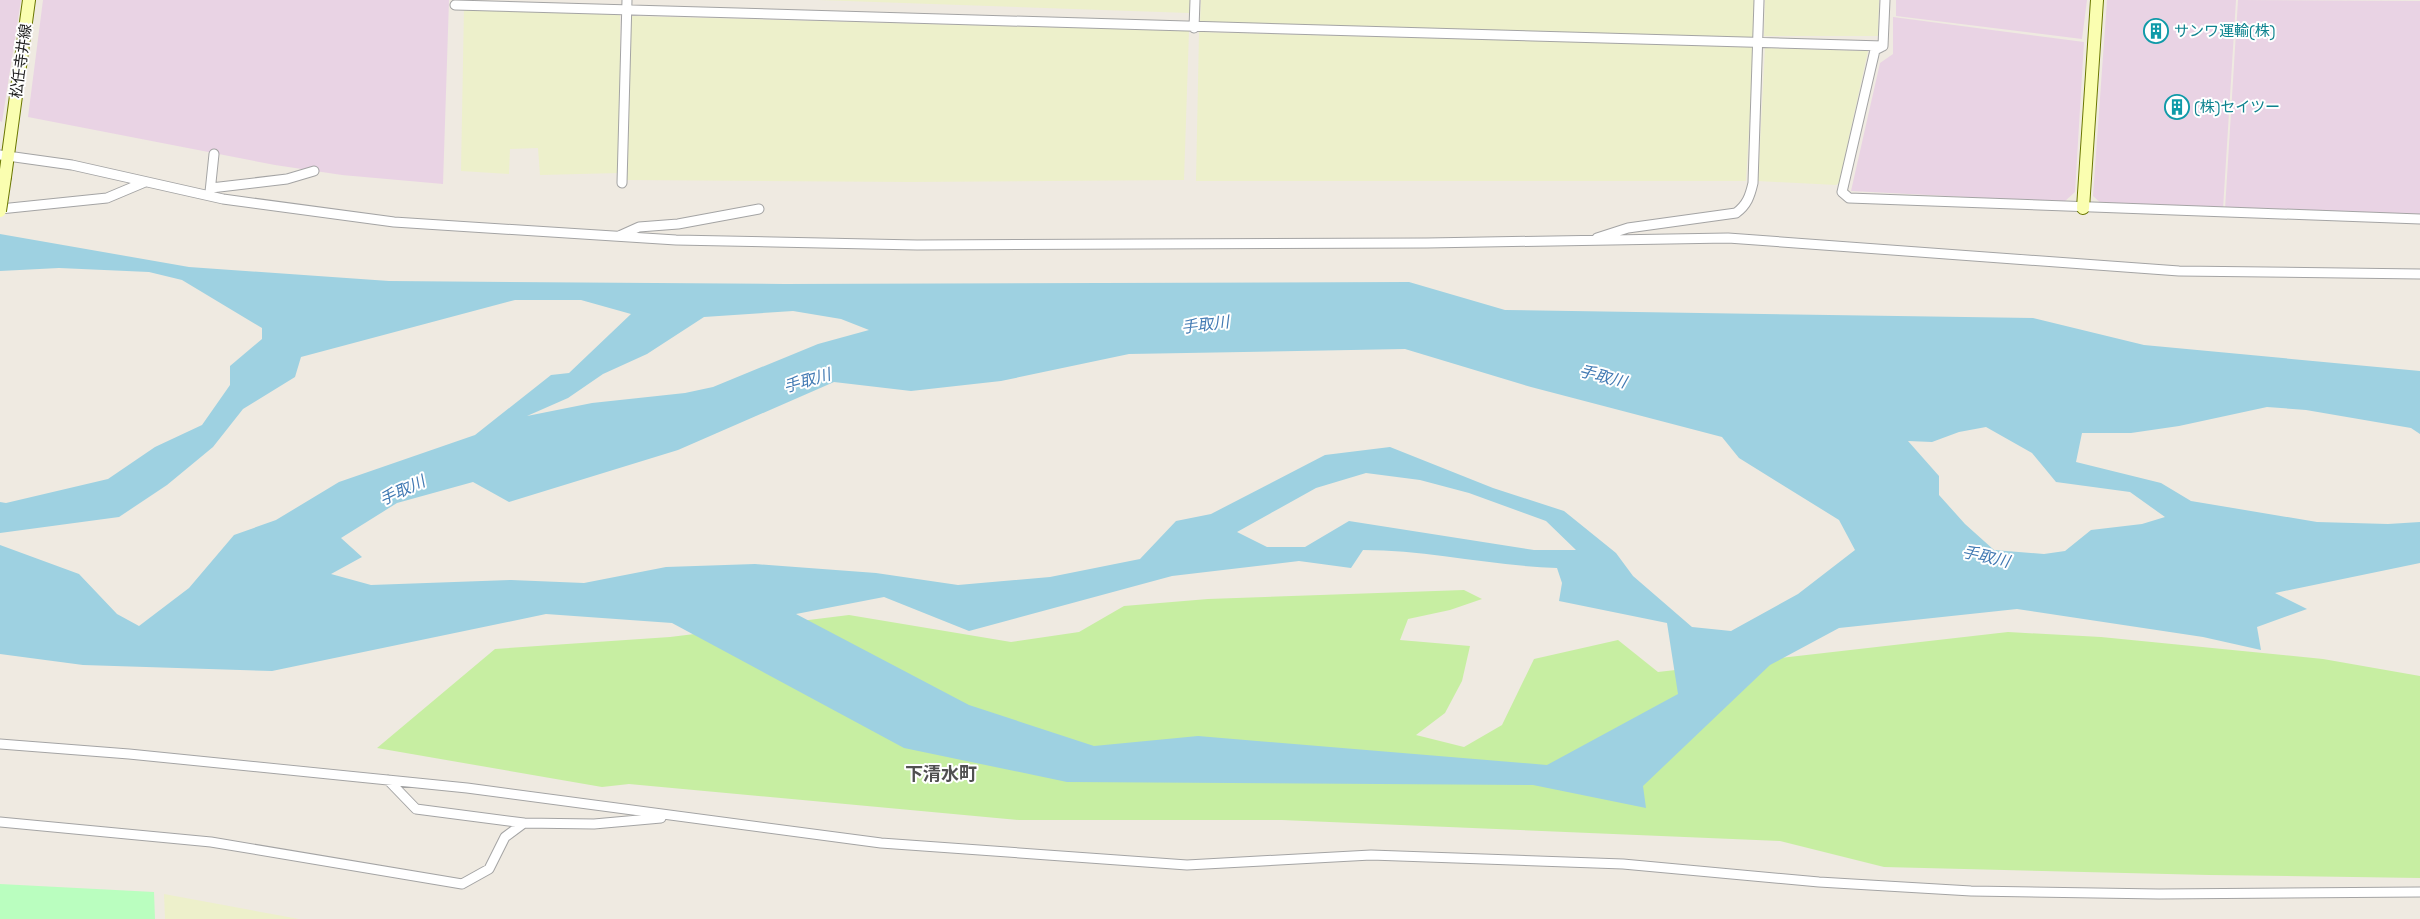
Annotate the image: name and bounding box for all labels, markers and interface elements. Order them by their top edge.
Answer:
building icon: サンワ運輸(株) [2143,18,2169,44]
place label: サンワ運輸(株) [2174,21,2275,41]
street label: 松任寺井線 [6,22,35,99]
building icon: (株)セイツー [2164,94,2190,120]
place label: (株)セイツー [2194,97,2280,117]
water label: 手取川 [1180,311,1232,338]
water label: 手取川 [1577,360,1631,393]
water label: 手取川 [781,363,835,397]
water label: 手取川 [376,470,430,510]
water label: 手取川 [1960,541,2014,573]
district label: 下清水町 [905,762,977,785]

